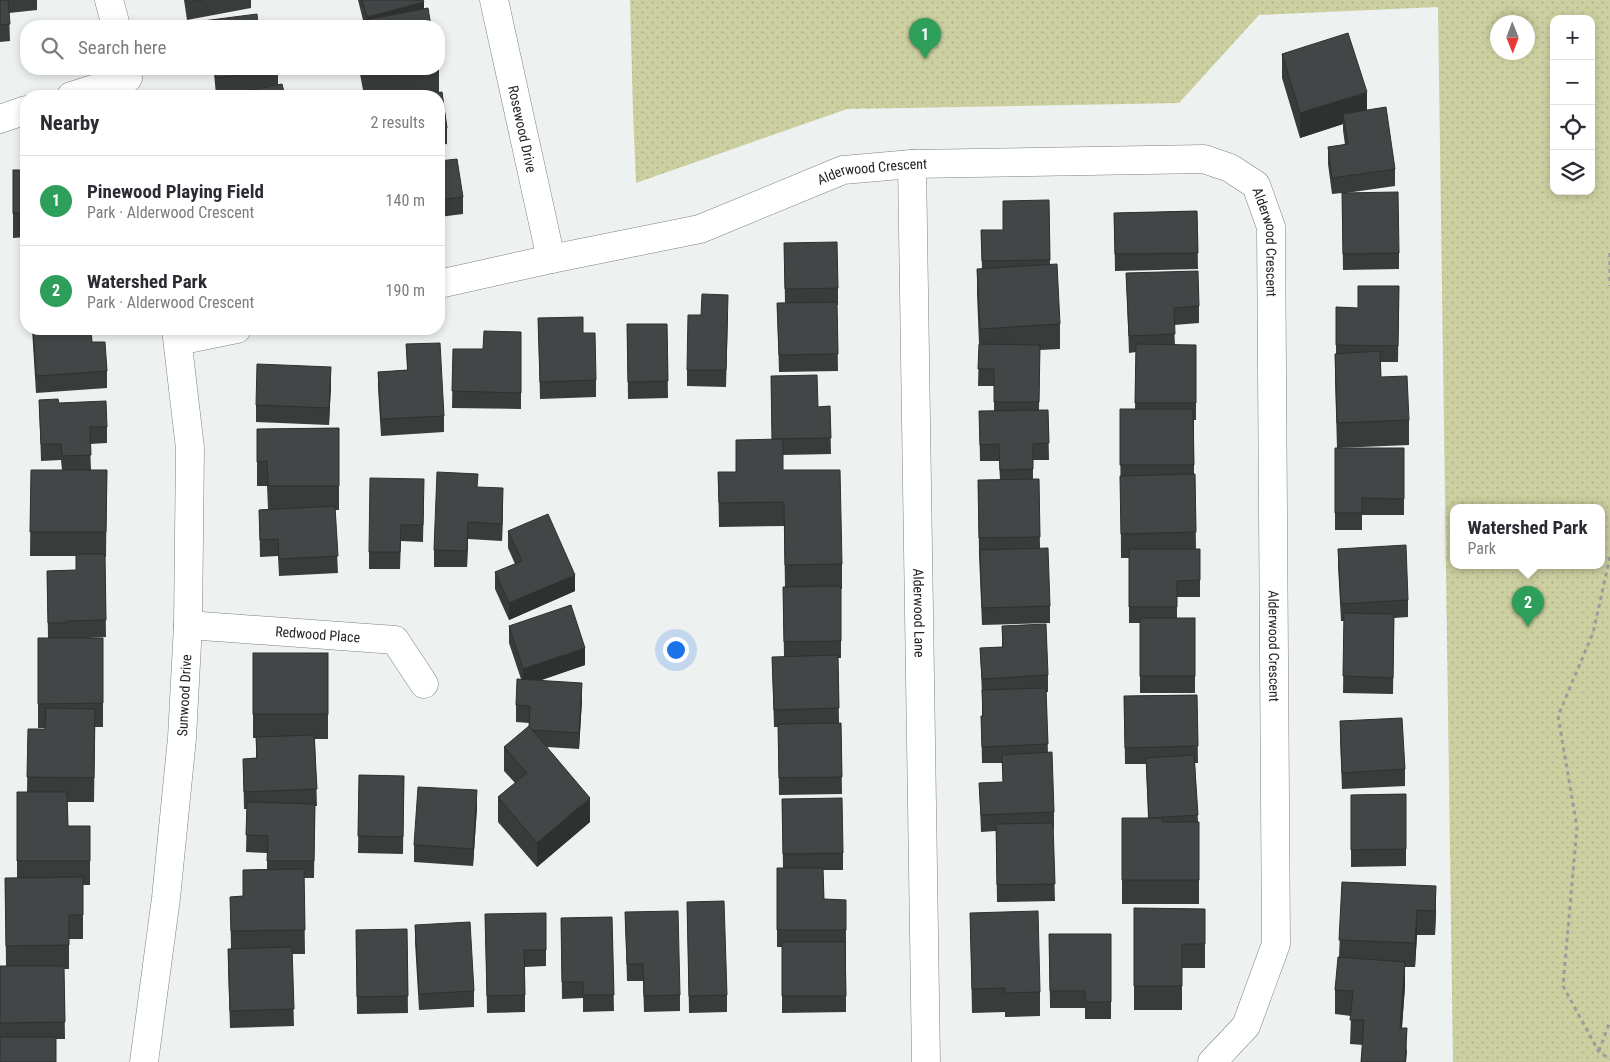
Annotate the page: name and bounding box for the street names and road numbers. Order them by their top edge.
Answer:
street label: Rosewood Drive [505,84,540,174]
street label: Alderwood Crescent [815,156,927,188]
street label: Alderwood Crescent [1249,185,1279,297]
street label: Alderwood Lane [910,568,928,658]
street label: Alderwood Crescent [1266,590,1282,702]
street label: Redwood Place [275,623,361,645]
street label: Sunwood Drive [174,653,194,737]

